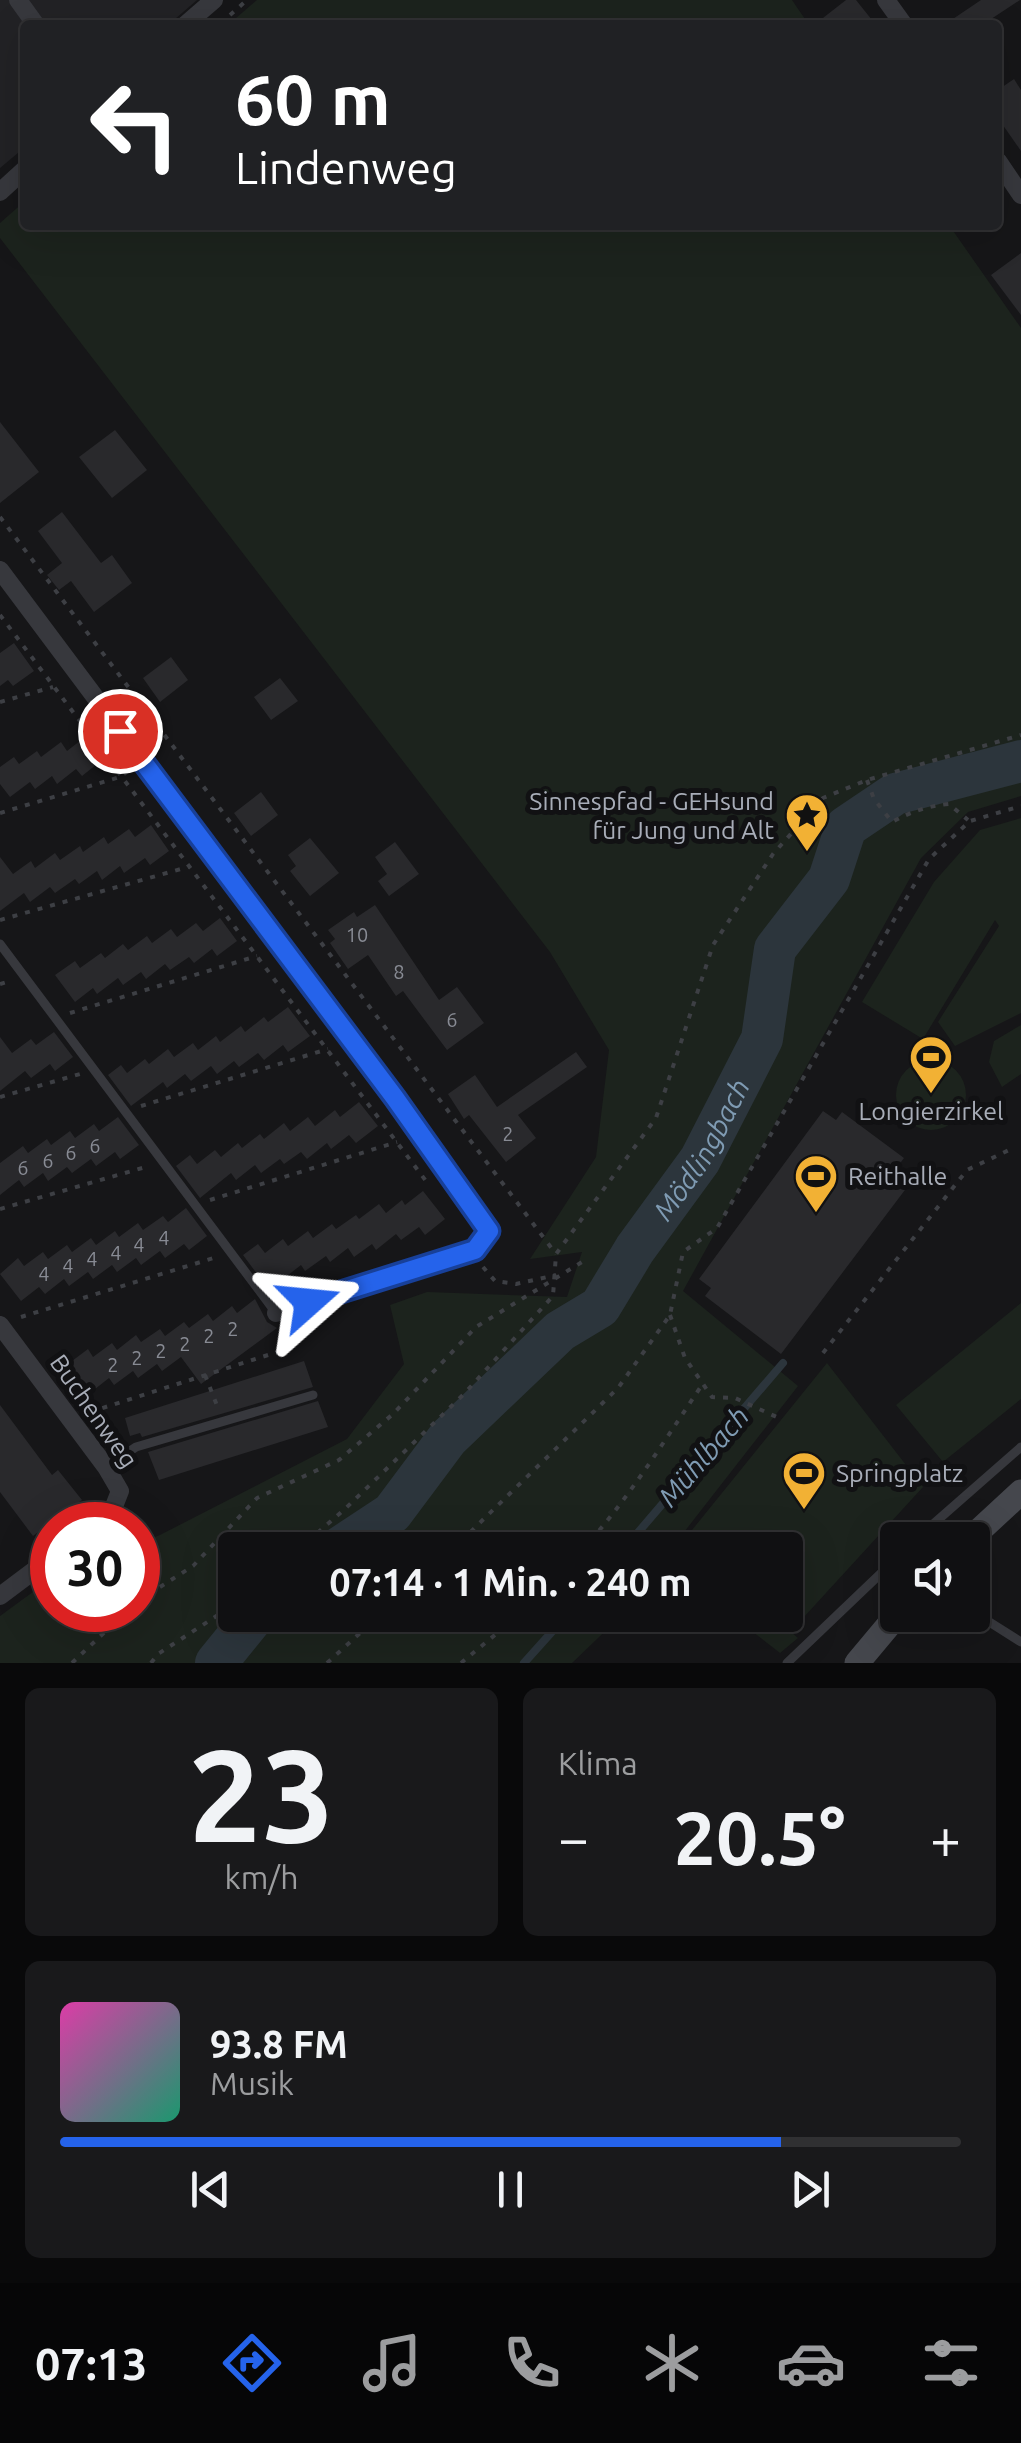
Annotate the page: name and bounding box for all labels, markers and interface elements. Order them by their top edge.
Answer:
icon: left [70,60,200,190]
text: 60 m [235,60,391,138]
text: Lindenweg [235,142,457,193]
pin [78,689,163,774]
icon: arrive [93,704,148,759]
place label: Sinnespfad - GEHsund für Jung und Alt [529,787,774,844]
place icon: Sinnespfad - GEHsund für Jung und Alt [784,792,830,853]
house number: 10 [346,923,368,946]
house number: 8 [393,960,405,983]
house number: 6 [446,1008,458,1031]
sports icon: Longierzirkel [908,1034,954,1095]
water label: Mödlingbach [646,1073,755,1226]
place label: Longierzirkel [859,1097,1003,1125]
house number: 2 [502,1122,514,1145]
house number: 6 [89,1134,101,1157]
house number: 6 [65,1141,77,1164]
house number: 6 [42,1149,54,1172]
sports icon: Reithalle [793,1153,839,1214]
house number: 6 [17,1156,29,1179]
place label: Reithalle [848,1162,947,1190]
house number: 4 [158,1226,170,1249]
house number: 4 [133,1233,145,1256]
house number: 4 [110,1241,122,1264]
house number: 4 [86,1247,98,1270]
position arrow [257,1250,361,1354]
house number: 4 [62,1254,74,1277]
house number: 4 [38,1262,50,1285]
house number: 2 [227,1317,239,1340]
house number: 2 [203,1324,215,1347]
house number: 2 [179,1332,191,1355]
house number: 2 [155,1339,167,1362]
house number: 2 [131,1346,143,1369]
street label: Buchenweg [45,1349,143,1473]
house number: 2 [107,1353,119,1376]
water label: Mühlbach [652,1400,754,1512]
sports icon: Springplatz [781,1450,827,1511]
place label: Springplatz [836,1459,963,1487]
speed limit sign: 30 [30,1502,160,1632]
map controls [880,1522,990,1632]
button: sound [880,1522,990,1632]
text: 07:14 · 1 Min. · 240 m [329,1561,692,1603]
text: 23 [188,1721,335,1867]
text: Klima [558,1745,638,1781]
text: 20.5° [674,1795,845,1879]
text: − [558,1807,589,1868]
text: + [930,1807,961,1868]
text: km/h [225,1859,298,1895]
text: 93.8 FM [210,2023,348,2065]
text: Musik [210,2065,294,2101]
icon: previous [183,2162,238,2217]
icon: pause [483,2162,538,2217]
icon: next [783,2162,838,2217]
icon: directions [217,2328,287,2398]
icon: music [357,2328,427,2398]
icon: phone [497,2328,567,2398]
icon: climate [637,2328,707,2398]
icon: car [776,2328,846,2398]
icon: filters [916,2328,986,2398]
text: 07:13 [35,2338,147,2389]

